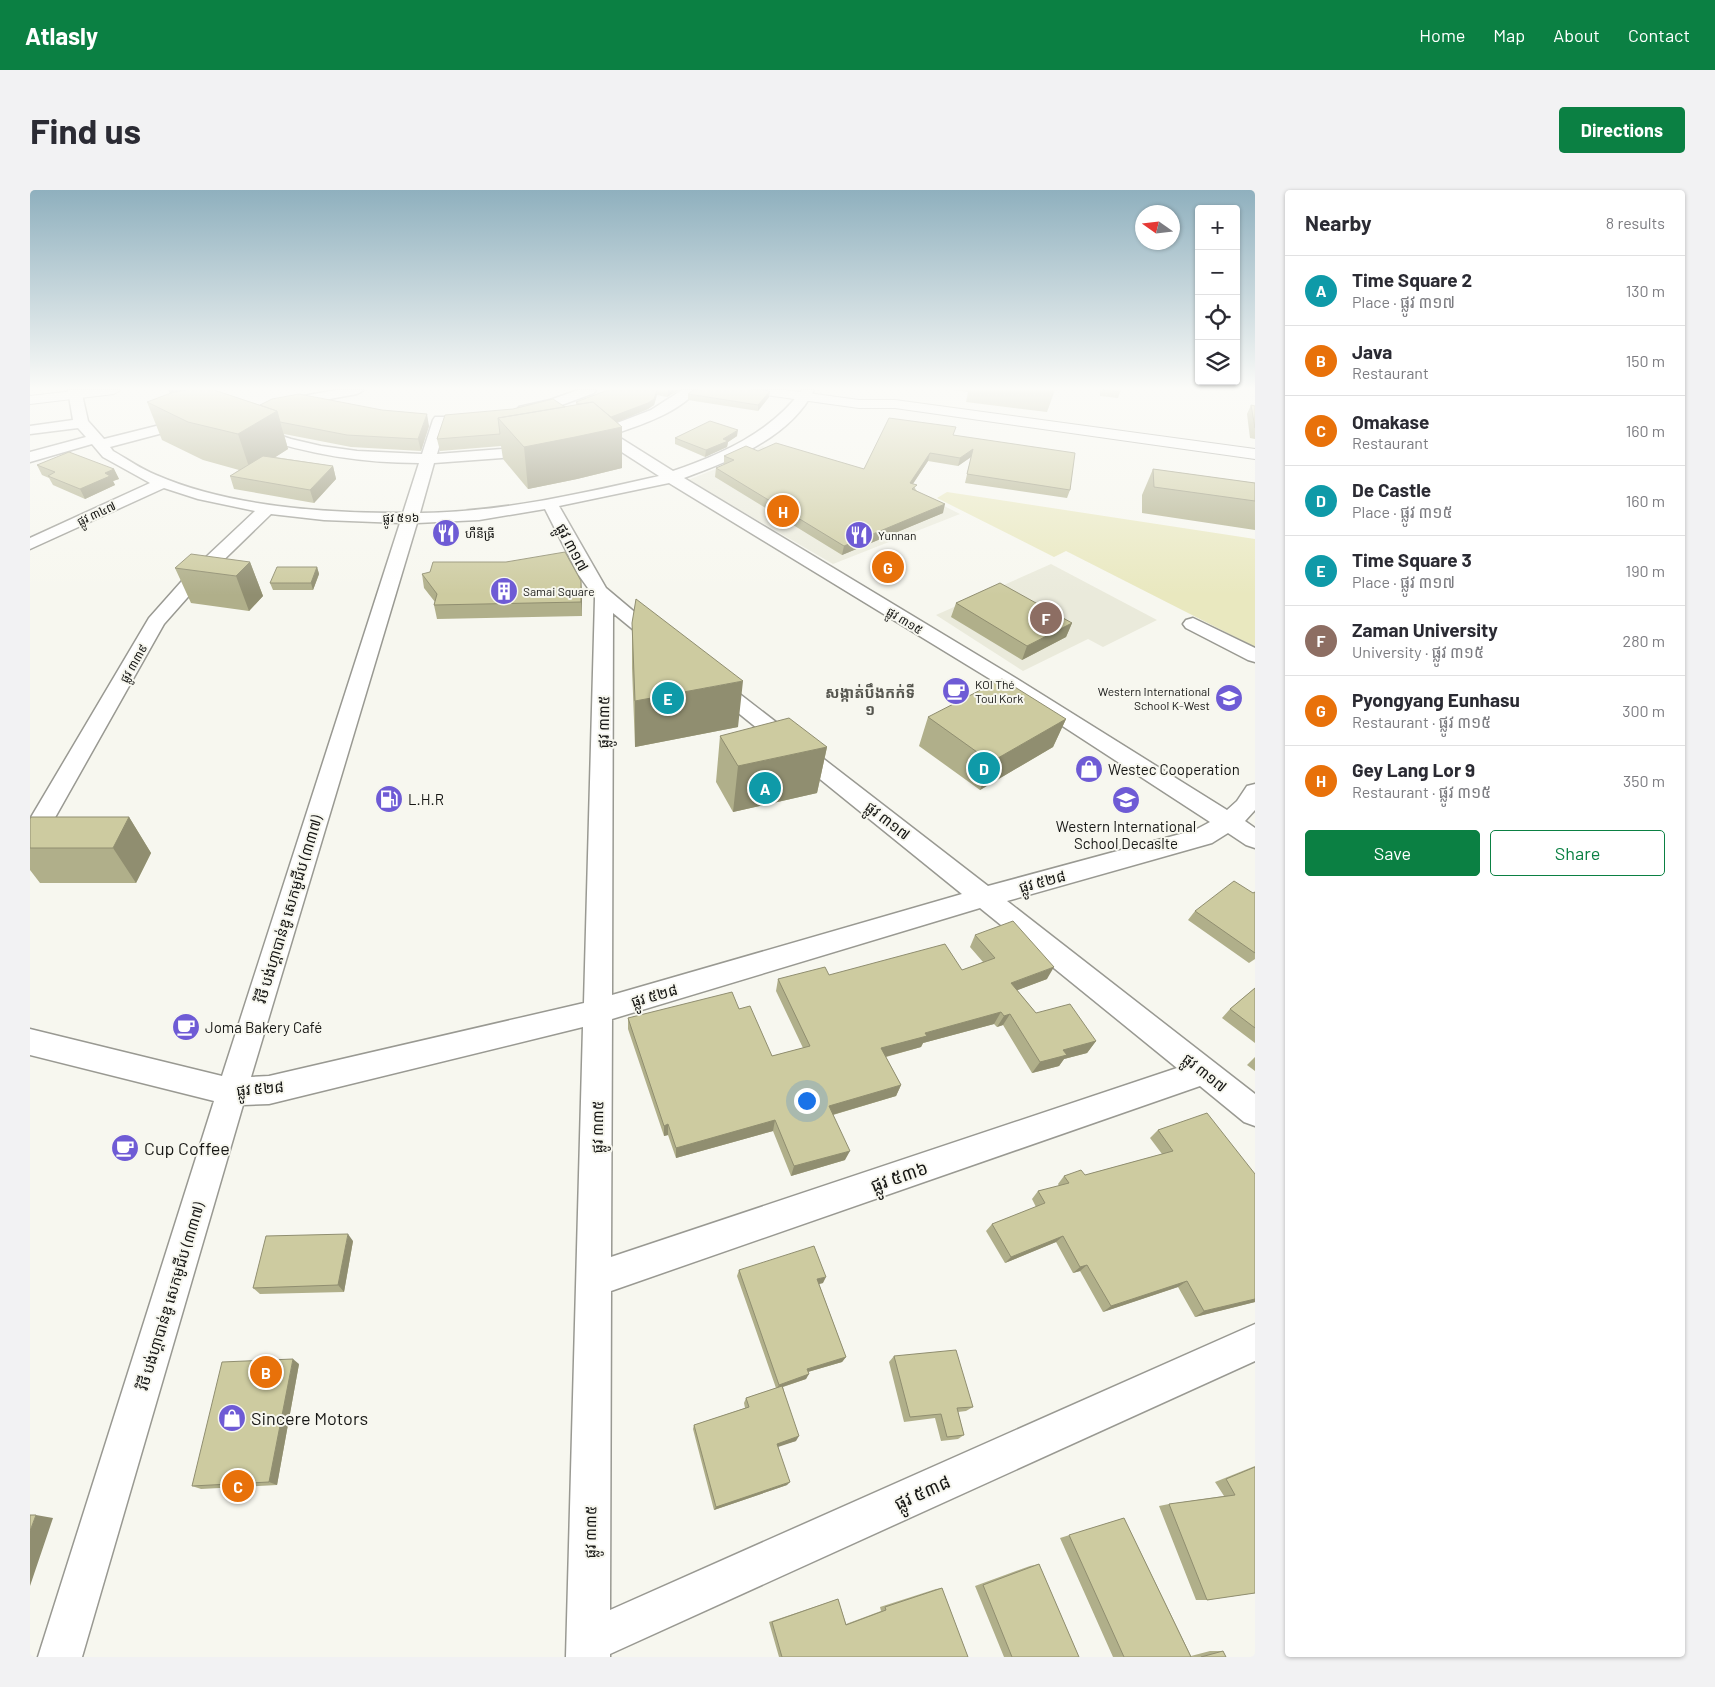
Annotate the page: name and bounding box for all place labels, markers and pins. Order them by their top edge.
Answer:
pin: H [767,492,799,530]
restaurant icon: ហឺនីធ្រី [431,518,461,548]
restaurant icon: Yunnan [844,520,874,550]
place label: ហឺនីធ្រី [465,526,495,541]
place label: Yunnan [878,528,916,542]
pin: G [872,548,904,586]
building icon: Samai Square [489,576,519,606]
place label: Samai Square [523,584,595,598]
pin: F [1030,599,1062,637]
cafe icon: KOI Thé Toul Kork [941,676,971,706]
place label: KOI Thé Toul Kork [975,677,1023,705]
pin: E [652,679,684,717]
school or university icon: Western International School K-West [1214,683,1244,713]
place label: Western International School K-West [1098,684,1210,712]
pin: D [968,749,1000,787]
shop icon: Westec Cooperation [1074,754,1104,784]
place label: Westec Cooperation [1108,760,1240,778]
pin: A [749,769,781,807]
fuel station icon: L.H.R [374,784,404,814]
school or university icon: Western International School Decaslte [1111,785,1141,815]
place label: L.H.R [408,790,444,808]
place label: Western International School Decaslte [1056,817,1196,852]
cafe icon: Joma Bakery Café [171,1012,201,1042]
place label: Joma Bakery Café [205,1018,322,1036]
cafe icon: Cup Coffee [110,1133,140,1163]
place label: Cup Coffee [144,1137,230,1159]
pin: B [250,1353,282,1391]
shop icon: Sincere Motors [217,1403,247,1433]
place label: Sincere Motors [251,1407,368,1429]
pin: C [222,1467,254,1505]

